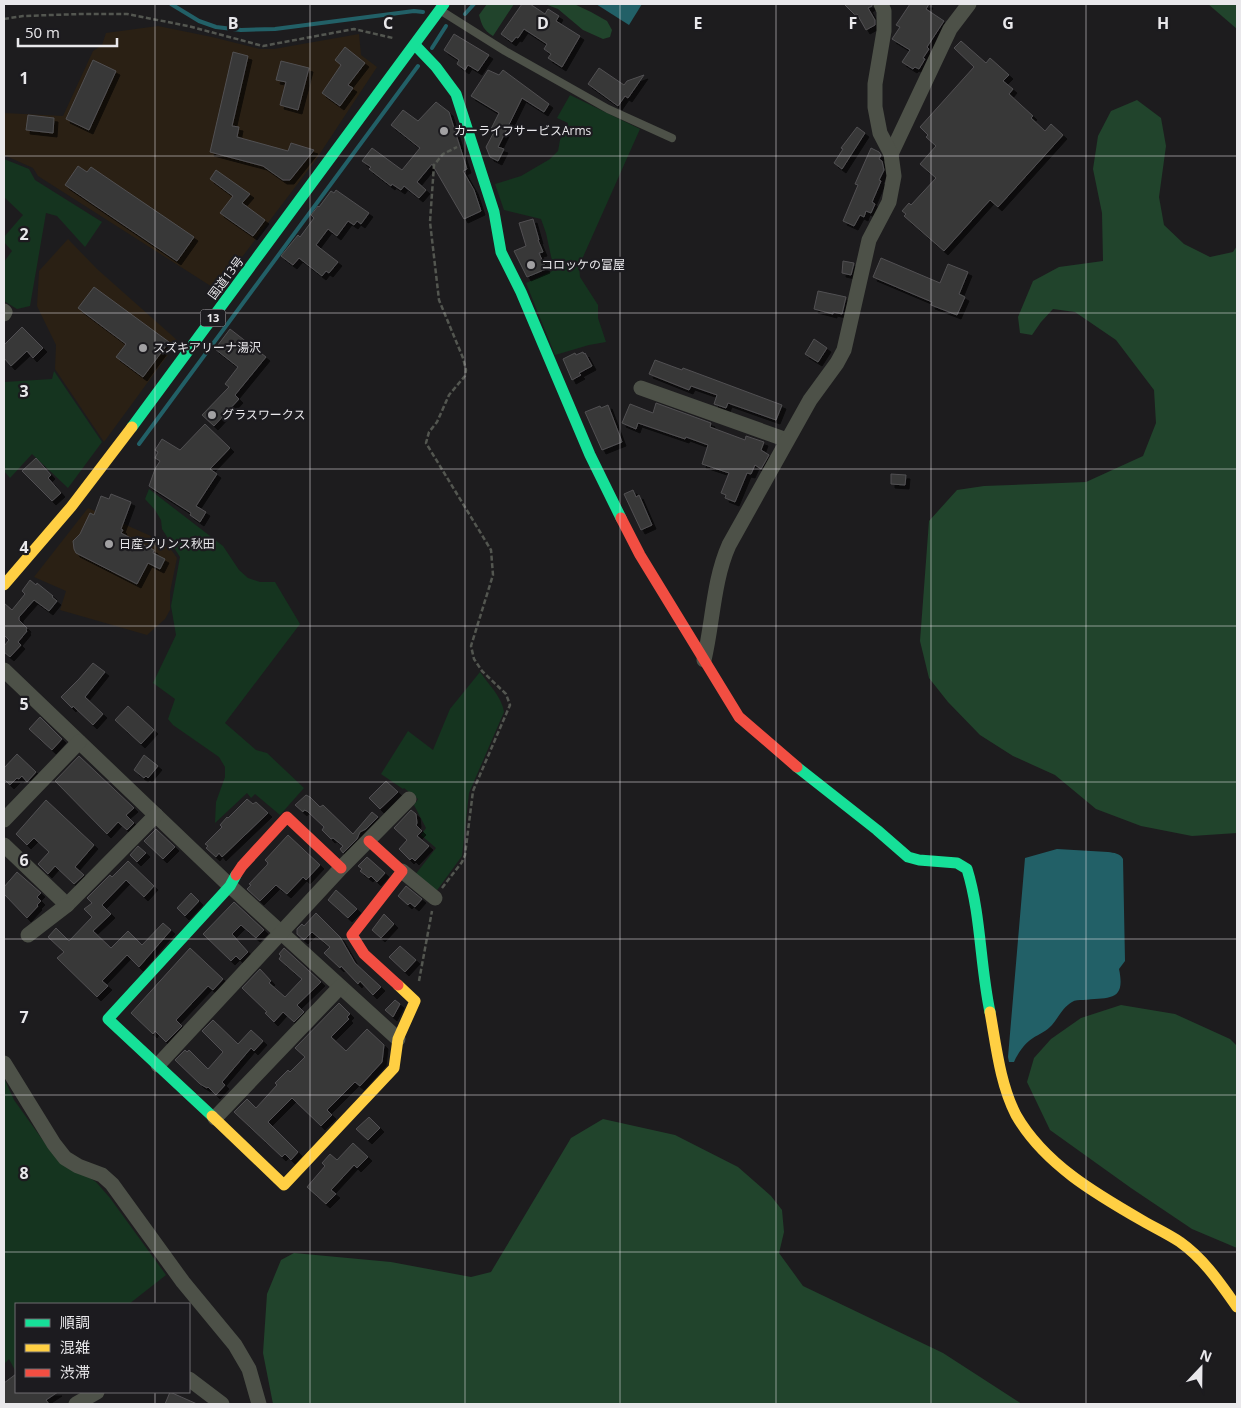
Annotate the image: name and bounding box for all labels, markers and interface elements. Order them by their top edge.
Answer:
text: B [228,12,238,34]
text: C [383,12,393,34]
text: D [537,12,549,34]
text: E [694,12,703,34]
text: F [849,12,857,34]
text: G [1002,12,1014,34]
text: H [1157,12,1169,34]
scale bar [18,15,116,47]
text: 50 m [25,22,60,42]
text: 1 [19,67,29,89]
place label: カーライフサービスArms [454,122,592,139]
marker: カーライフサービスArms [438,125,450,137]
text: 2 [19,223,29,245]
street label: 国道13号 [204,253,247,303]
place label: コロッケの富屋 [541,256,625,273]
marker: コロッケの富屋 [525,259,537,271]
road number: 13 [200,310,226,326]
place label: スズキアリーナ湯沢 [153,339,261,356]
marker: スズキアリーナ湯沢 [137,342,149,354]
text: 3 [19,380,29,402]
place label: グラスワークス [222,406,305,423]
marker: グラスワークス [206,409,218,421]
place label: 日産プリンス秋田 [119,535,215,552]
text: 4 [19,536,29,558]
marker: 日産プリンス秋田 [103,538,115,550]
text: 5 [19,693,29,715]
text: 6 [19,849,29,871]
text: 7 [19,1006,29,1028]
text: 8 [19,1162,29,1184]
legend [15,1303,190,1393]
text: 順調 [60,1312,90,1332]
text: 混雑 [60,1337,90,1357]
north arrow [1176,1343,1226,1393]
text: N [1197,1345,1215,1366]
text: 渋滞 [60,1362,90,1382]

